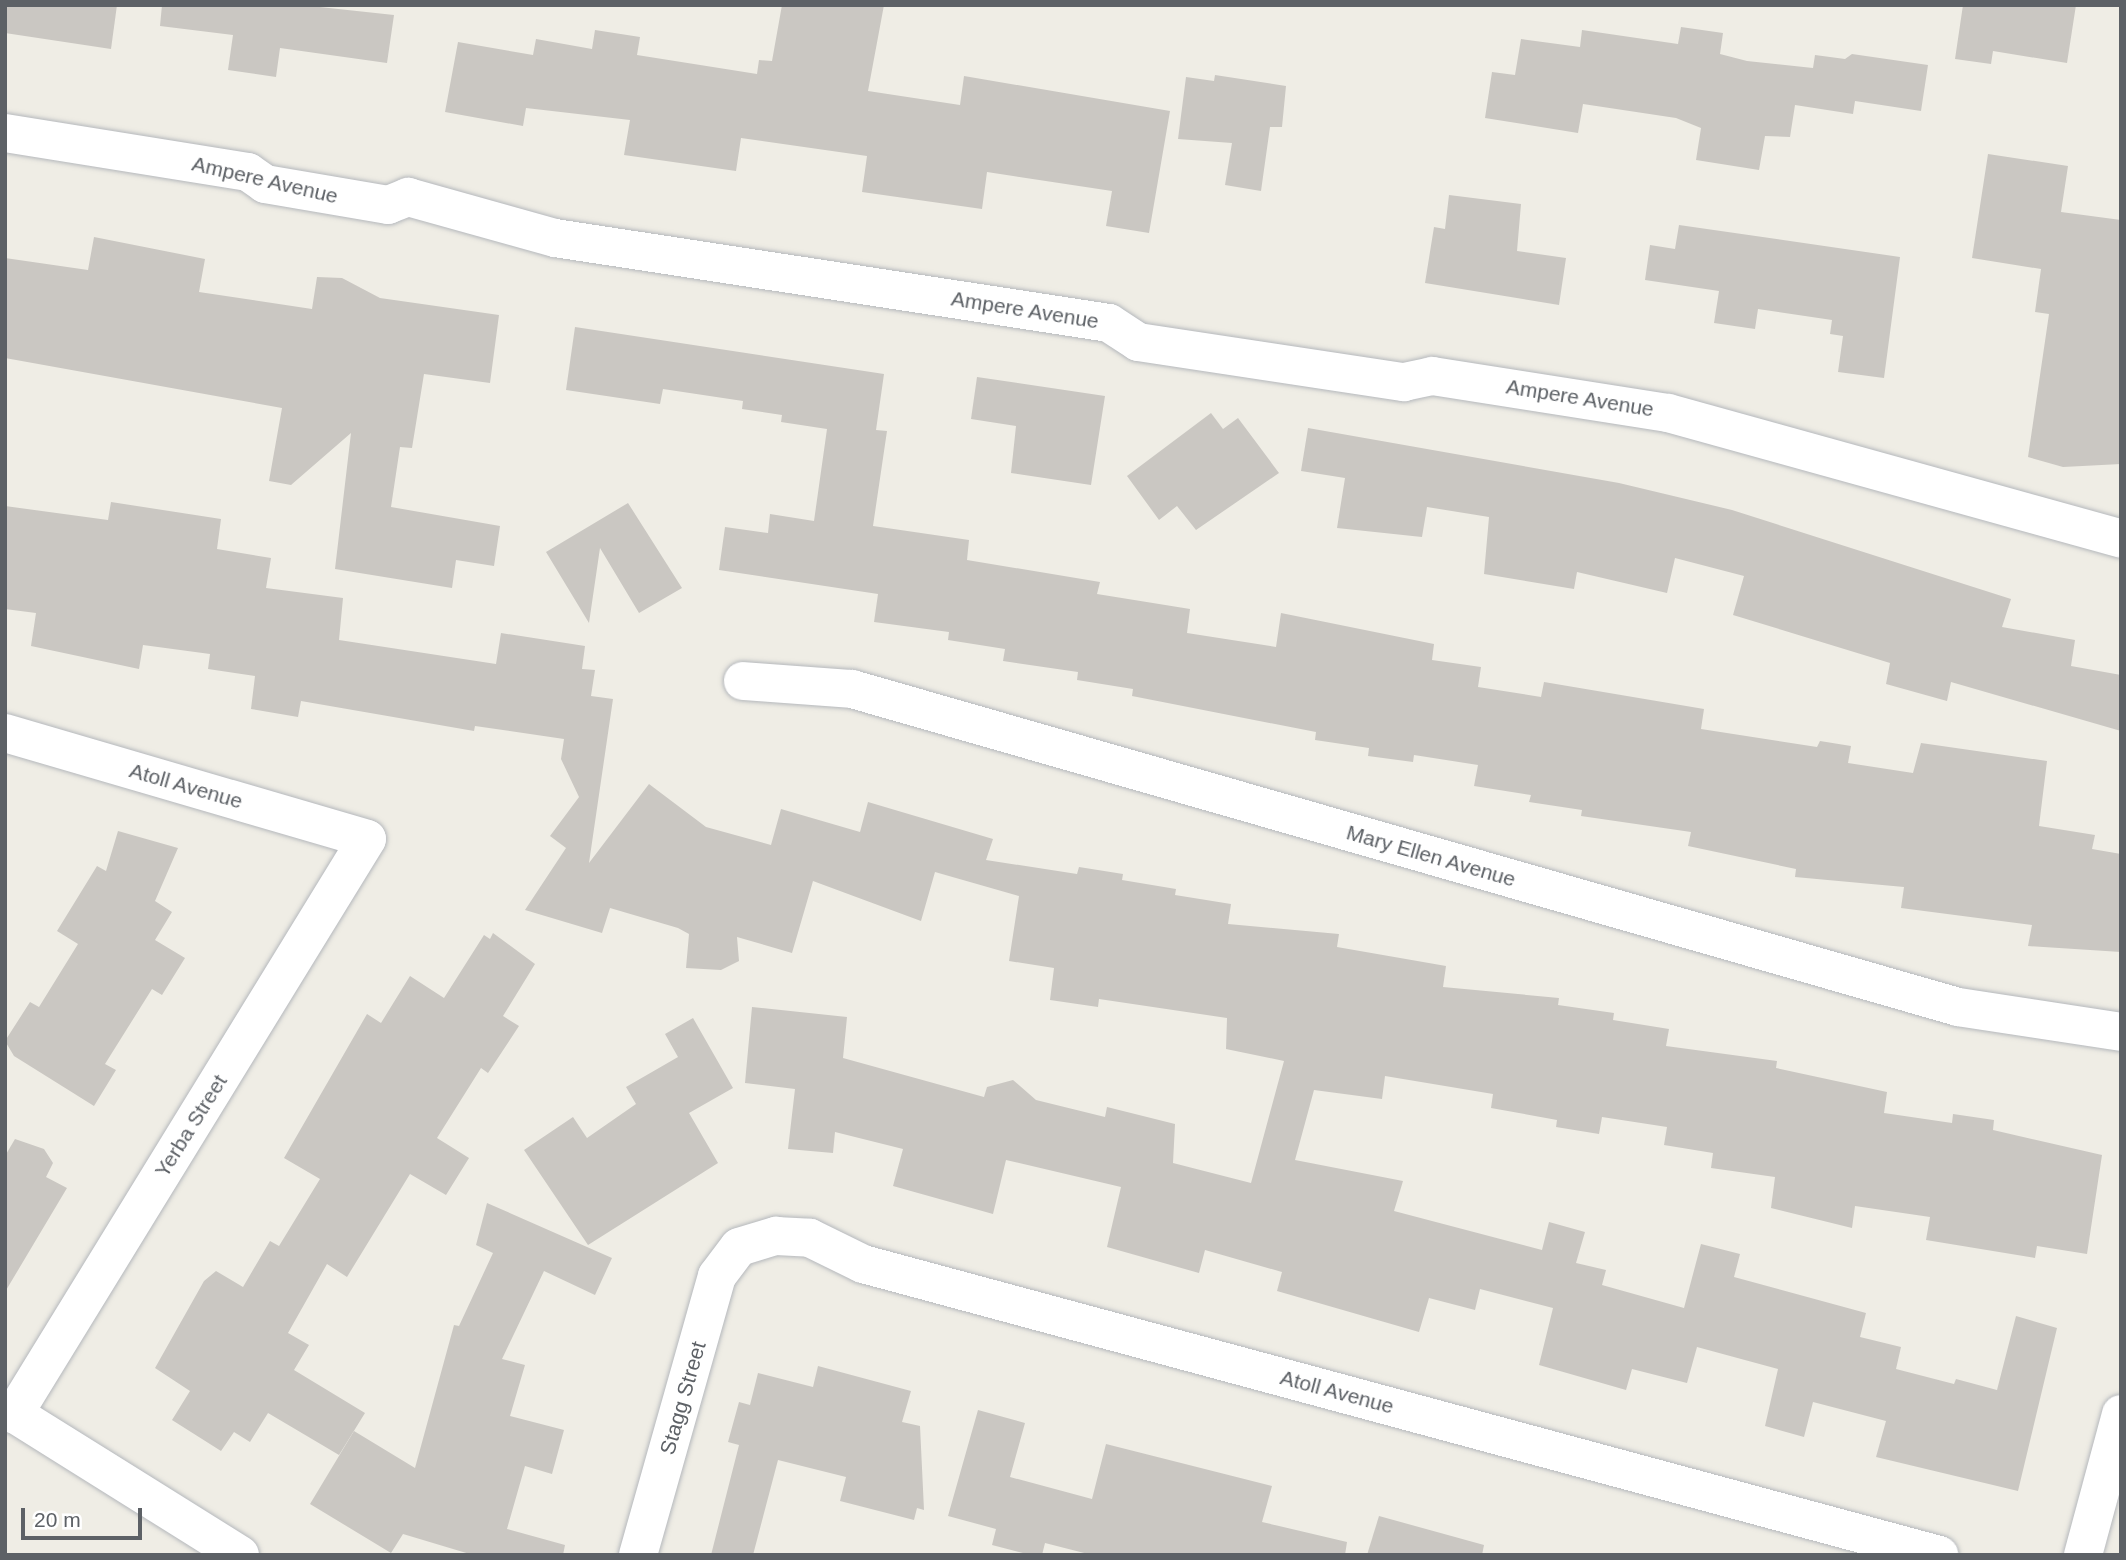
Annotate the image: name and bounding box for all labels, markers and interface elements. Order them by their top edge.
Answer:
street label: Ampere Avenue [189,151,341,209]
street label: Ampere Avenue [949,286,1101,334]
street label: Ampere Avenue [1504,374,1656,422]
street label: Atoll Avenue [126,758,246,814]
street label: Mary Ellen Avenue [1343,820,1519,892]
street label: Yerba Street [150,1070,232,1182]
street label: Stagg Street [655,1338,711,1458]
street label: Atoll Avenue [1277,1365,1397,1419]
scale bar [24,1494,145,1538]
text: 20 m [34,1508,81,1531]

